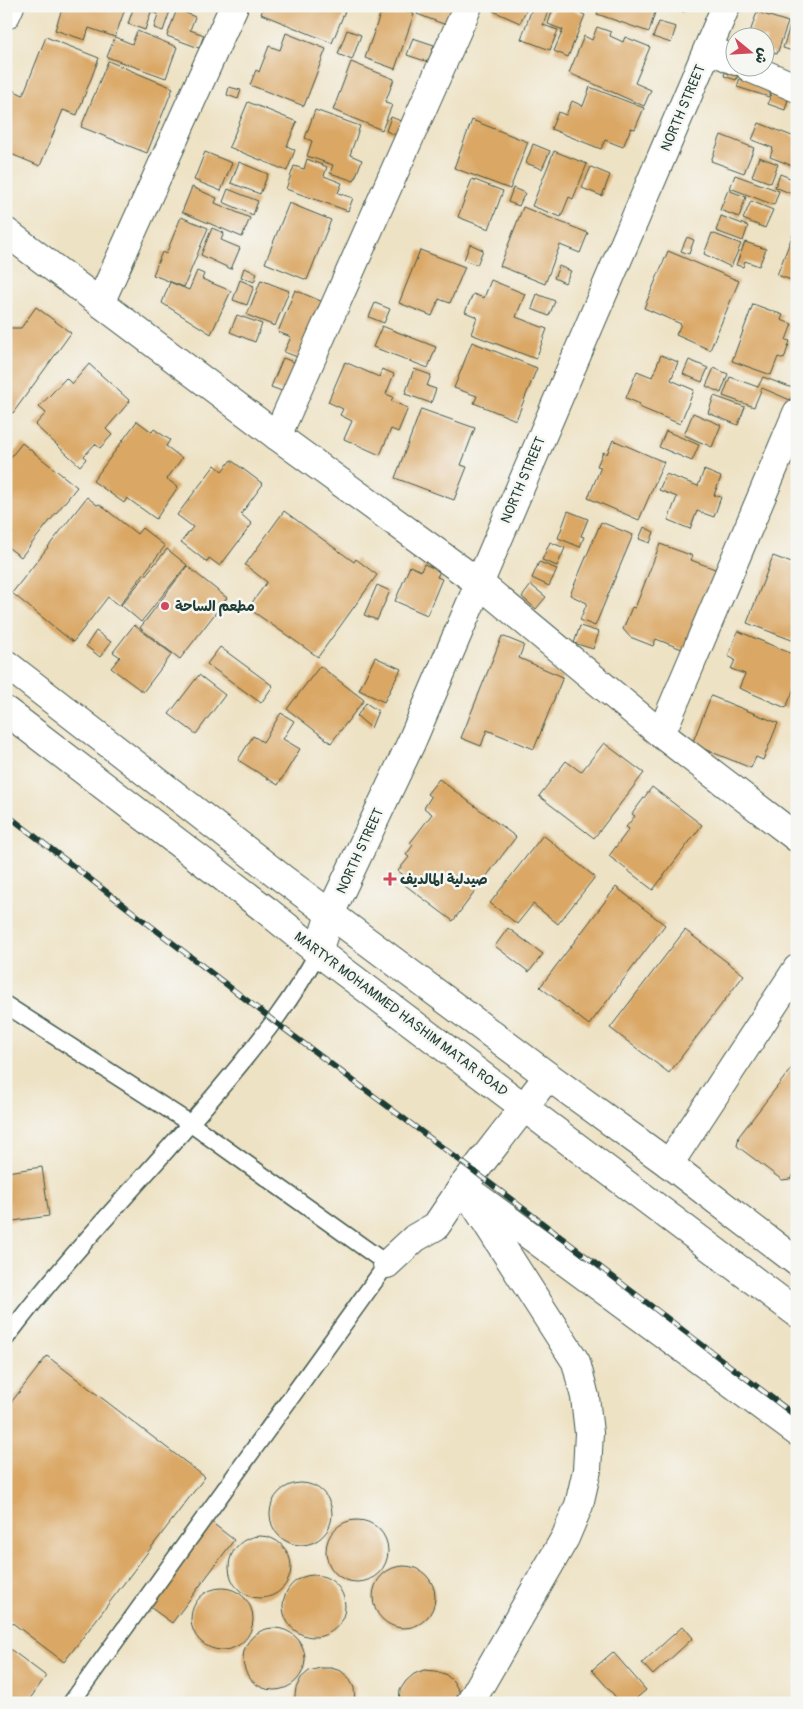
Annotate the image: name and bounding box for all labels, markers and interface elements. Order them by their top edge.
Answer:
north arrow [726,28,776,78]
text: ش [751,46,772,66]
street label: NORTH STREET [657,62,709,154]
street label: NORTH STREET [497,434,549,526]
place label: مطعم الساحة [175,598,255,617]
marker: مطعم الساحة [159,600,171,612]
street label: NORTH STREET [333,805,387,897]
place label: صيدلية المالديف [400,871,488,888]
marker: صيدلية المالديف [384,873,396,885]
street label: MARTYR MOHAMMED HASHIM MATAR ROAD [291,928,511,1100]

